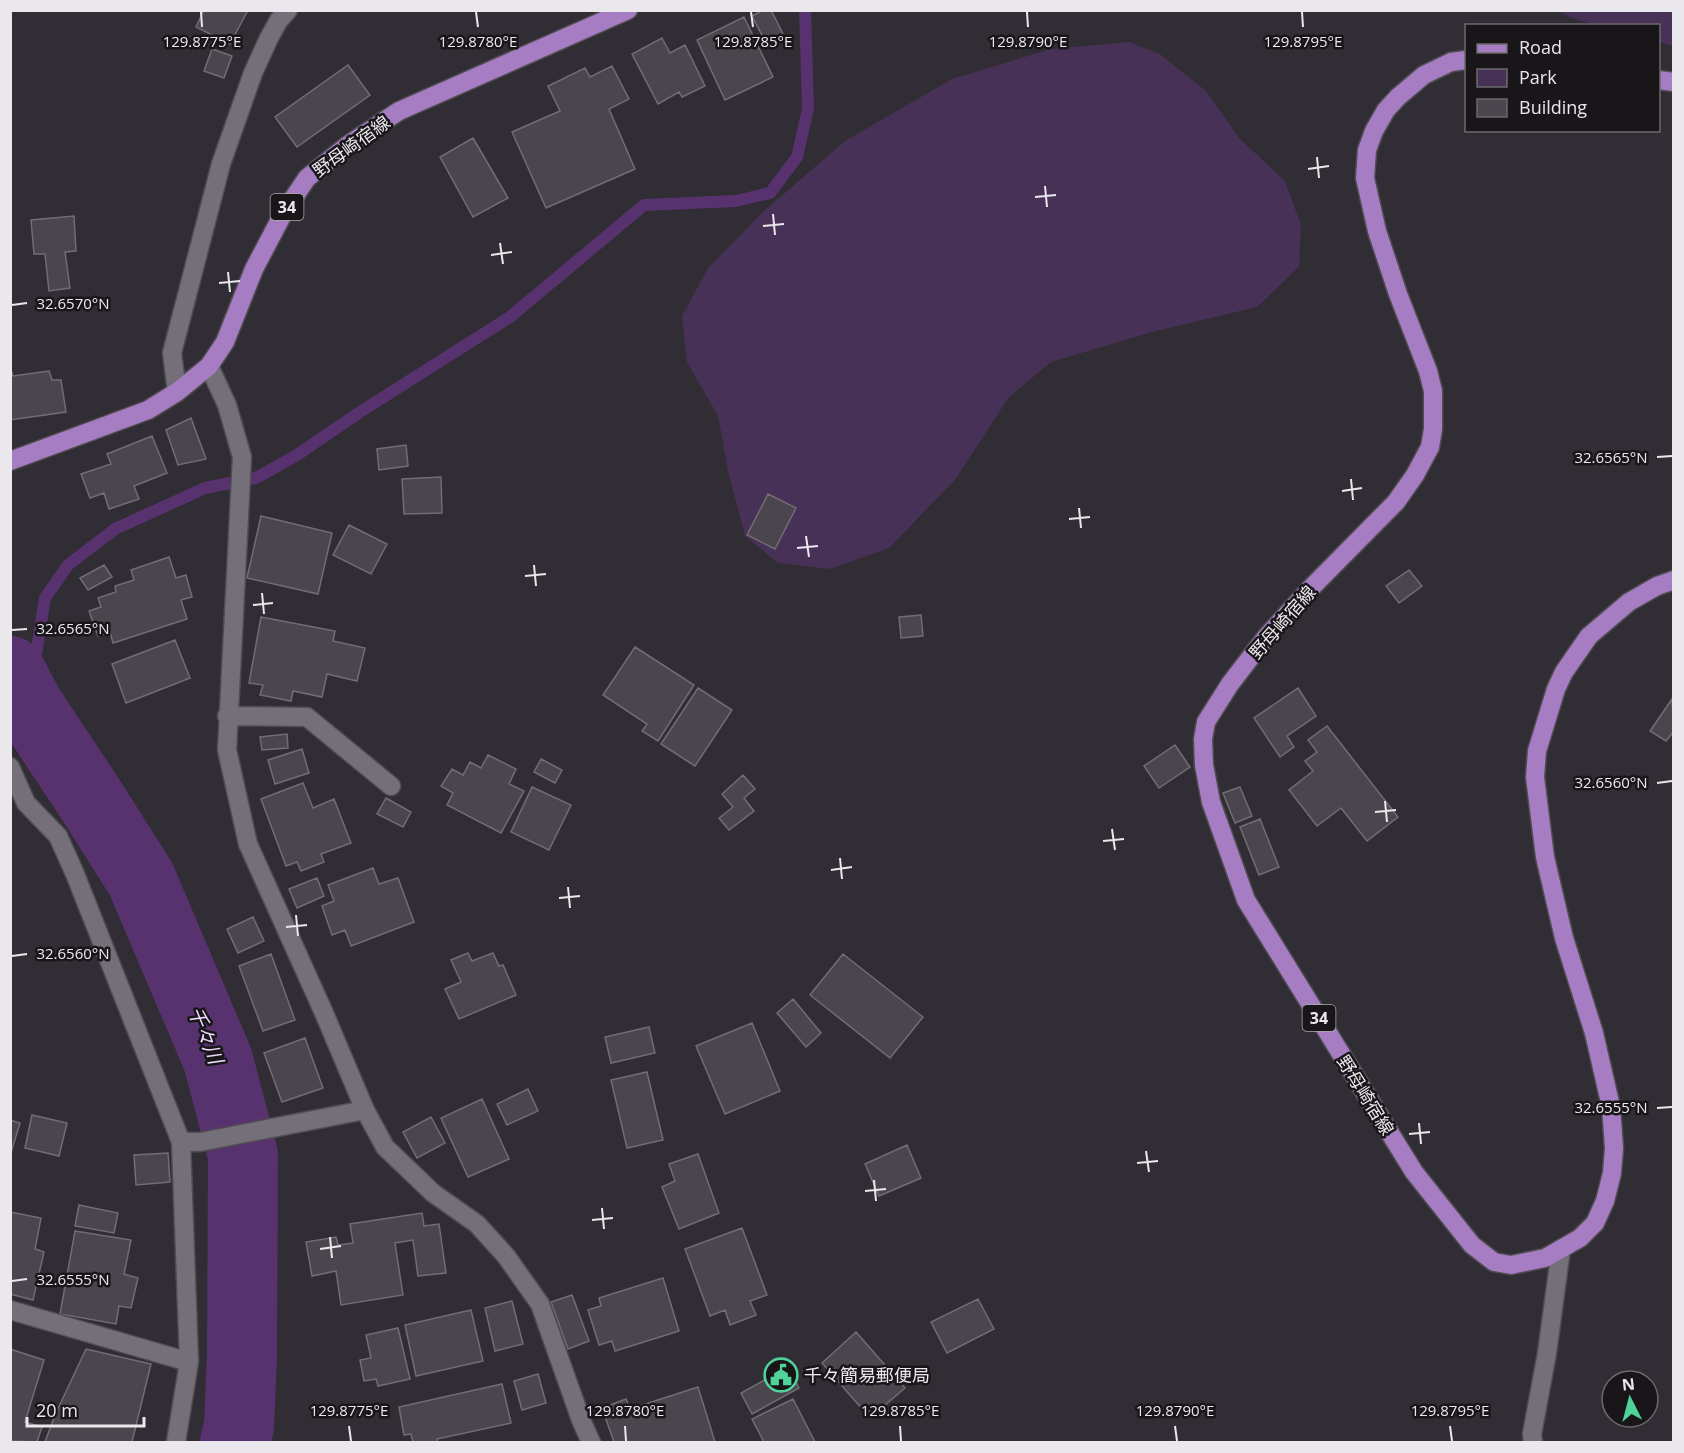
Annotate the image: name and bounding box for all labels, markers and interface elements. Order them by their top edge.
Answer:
legend [1465,24,1660,132]
text: 129.8775°E [163,31,241,51]
text: 129.8780°E [439,31,517,51]
text: 129.8785°E [714,31,792,51]
text: 129.8790°E [989,31,1067,51]
text: 129.8795°E [1264,31,1342,51]
text: Road [1519,35,1562,59]
text: Park [1519,65,1557,89]
text: Building [1519,95,1587,119]
street label: 野母崎宿線 [308,110,394,182]
road number: 34 [270,194,304,220]
text: 32.6570°N [36,293,110,313]
text: 32.6565°N [1574,447,1648,467]
street label: 野母崎宿線 [1243,580,1321,664]
text: 32.6565°N [36,618,110,638]
text: 32.6560°N [1574,772,1648,792]
text: 32.6560°N [36,943,110,963]
water label: 千々川 [182,1002,231,1070]
road number: 34 [1302,1005,1336,1031]
street label: 野母崎宿線 [1332,1050,1400,1140]
text: 32.6555°N [1574,1097,1648,1117]
text: 32.6555°N [36,1269,110,1289]
public building icon: 千々簡易郵便局 [763,1357,799,1393]
place label: 千々簡易郵便局 [804,1363,930,1387]
north arrow [1600,1369,1660,1429]
text: N [1621,1372,1636,1396]
scale bar [27,1390,144,1428]
text: 20 m [36,1398,78,1422]
text: 129.8775°E [310,1400,388,1420]
text: 129.8780°E [586,1400,664,1420]
text: 129.8785°E [861,1400,939,1420]
text: 129.8790°E [1136,1400,1214,1420]
text: 129.8795°E [1411,1400,1489,1420]

